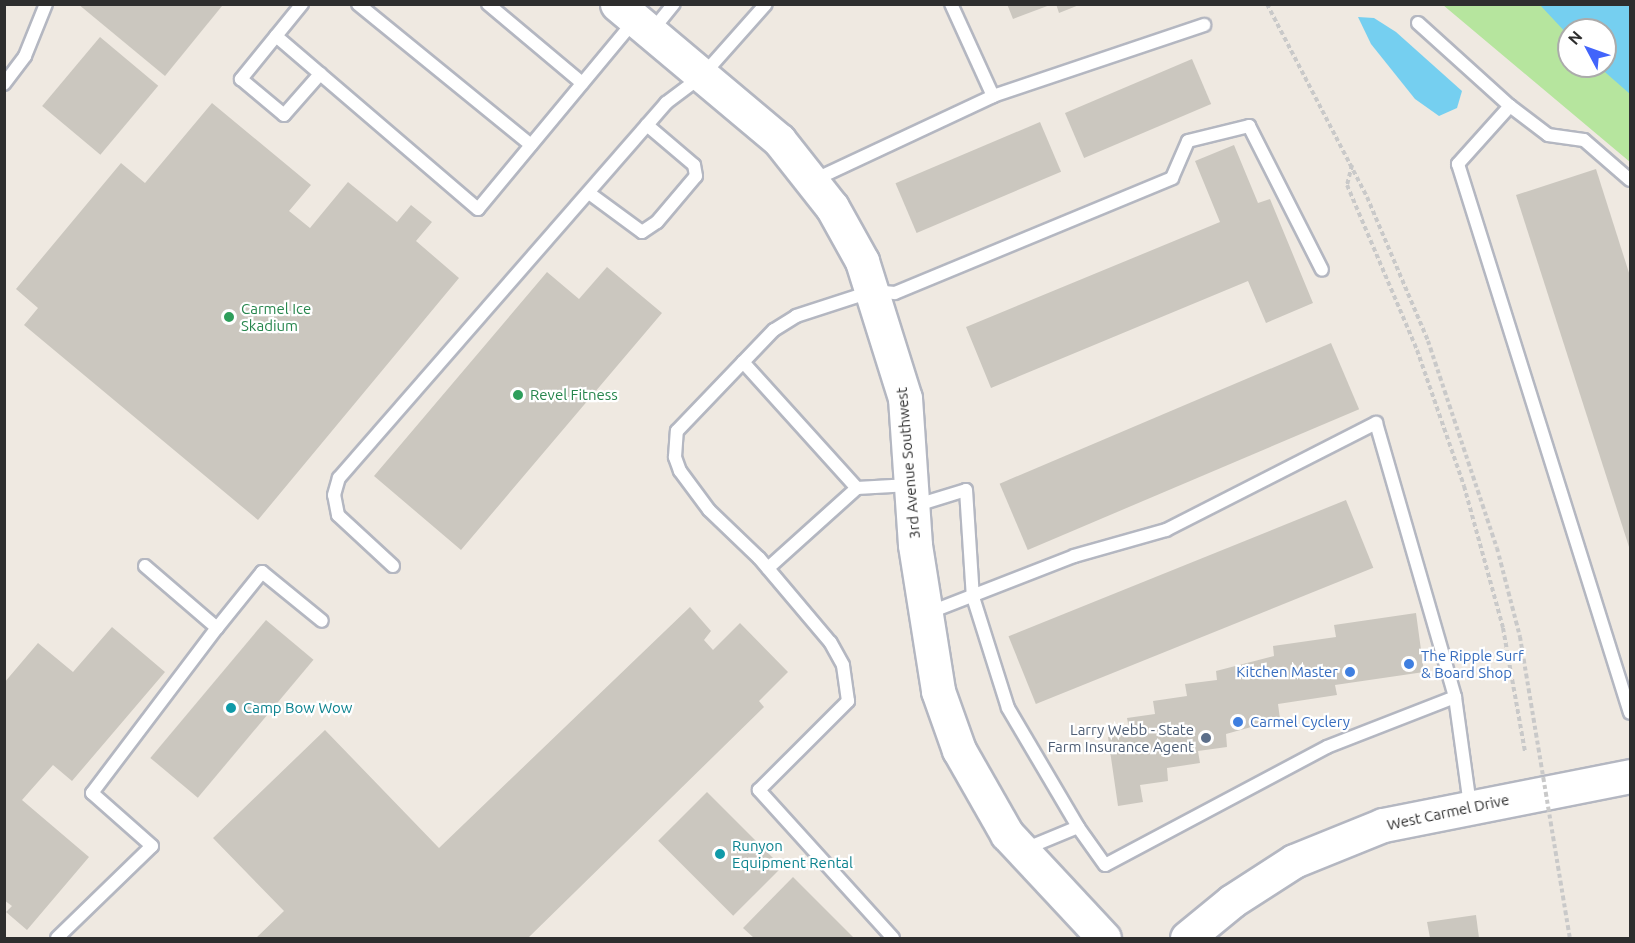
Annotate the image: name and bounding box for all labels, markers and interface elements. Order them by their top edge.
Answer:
north arrow [1557,18,1617,78]
text: N [1564,27,1586,48]
place label: Carmel Ice Skadium [241,299,311,334]
marker: Carmel Ice Skadium [222,310,236,324]
place label: Revel Fitness [530,386,618,404]
street label: 3rd Avenue Southwest [892,386,924,540]
marker: Revel Fitness [511,388,525,402]
place label: The Ripple Surf & Board Shop [1421,646,1524,681]
marker: The Ripple Surf & Board Shop [1402,657,1416,671]
place label: Kitchen Master [1236,663,1338,681]
marker: Kitchen Master [1343,665,1357,679]
place label: Camp Bow Wow [243,699,352,717]
marker: Camp Bow Wow [224,701,238,715]
place label: Carmel Cyclery [1250,713,1350,731]
marker: Carmel Cyclery [1231,715,1245,729]
place label: Larry Webb - State Farm Insurance Agent [1048,720,1194,755]
marker: Larry Webb - State Farm Insurance Agent [1199,731,1213,745]
street label: West Carmel Drive [1385,790,1511,834]
place label: Runyon Equipment Rental [732,836,853,871]
marker: Runyon Equipment Rental [713,847,727,861]

